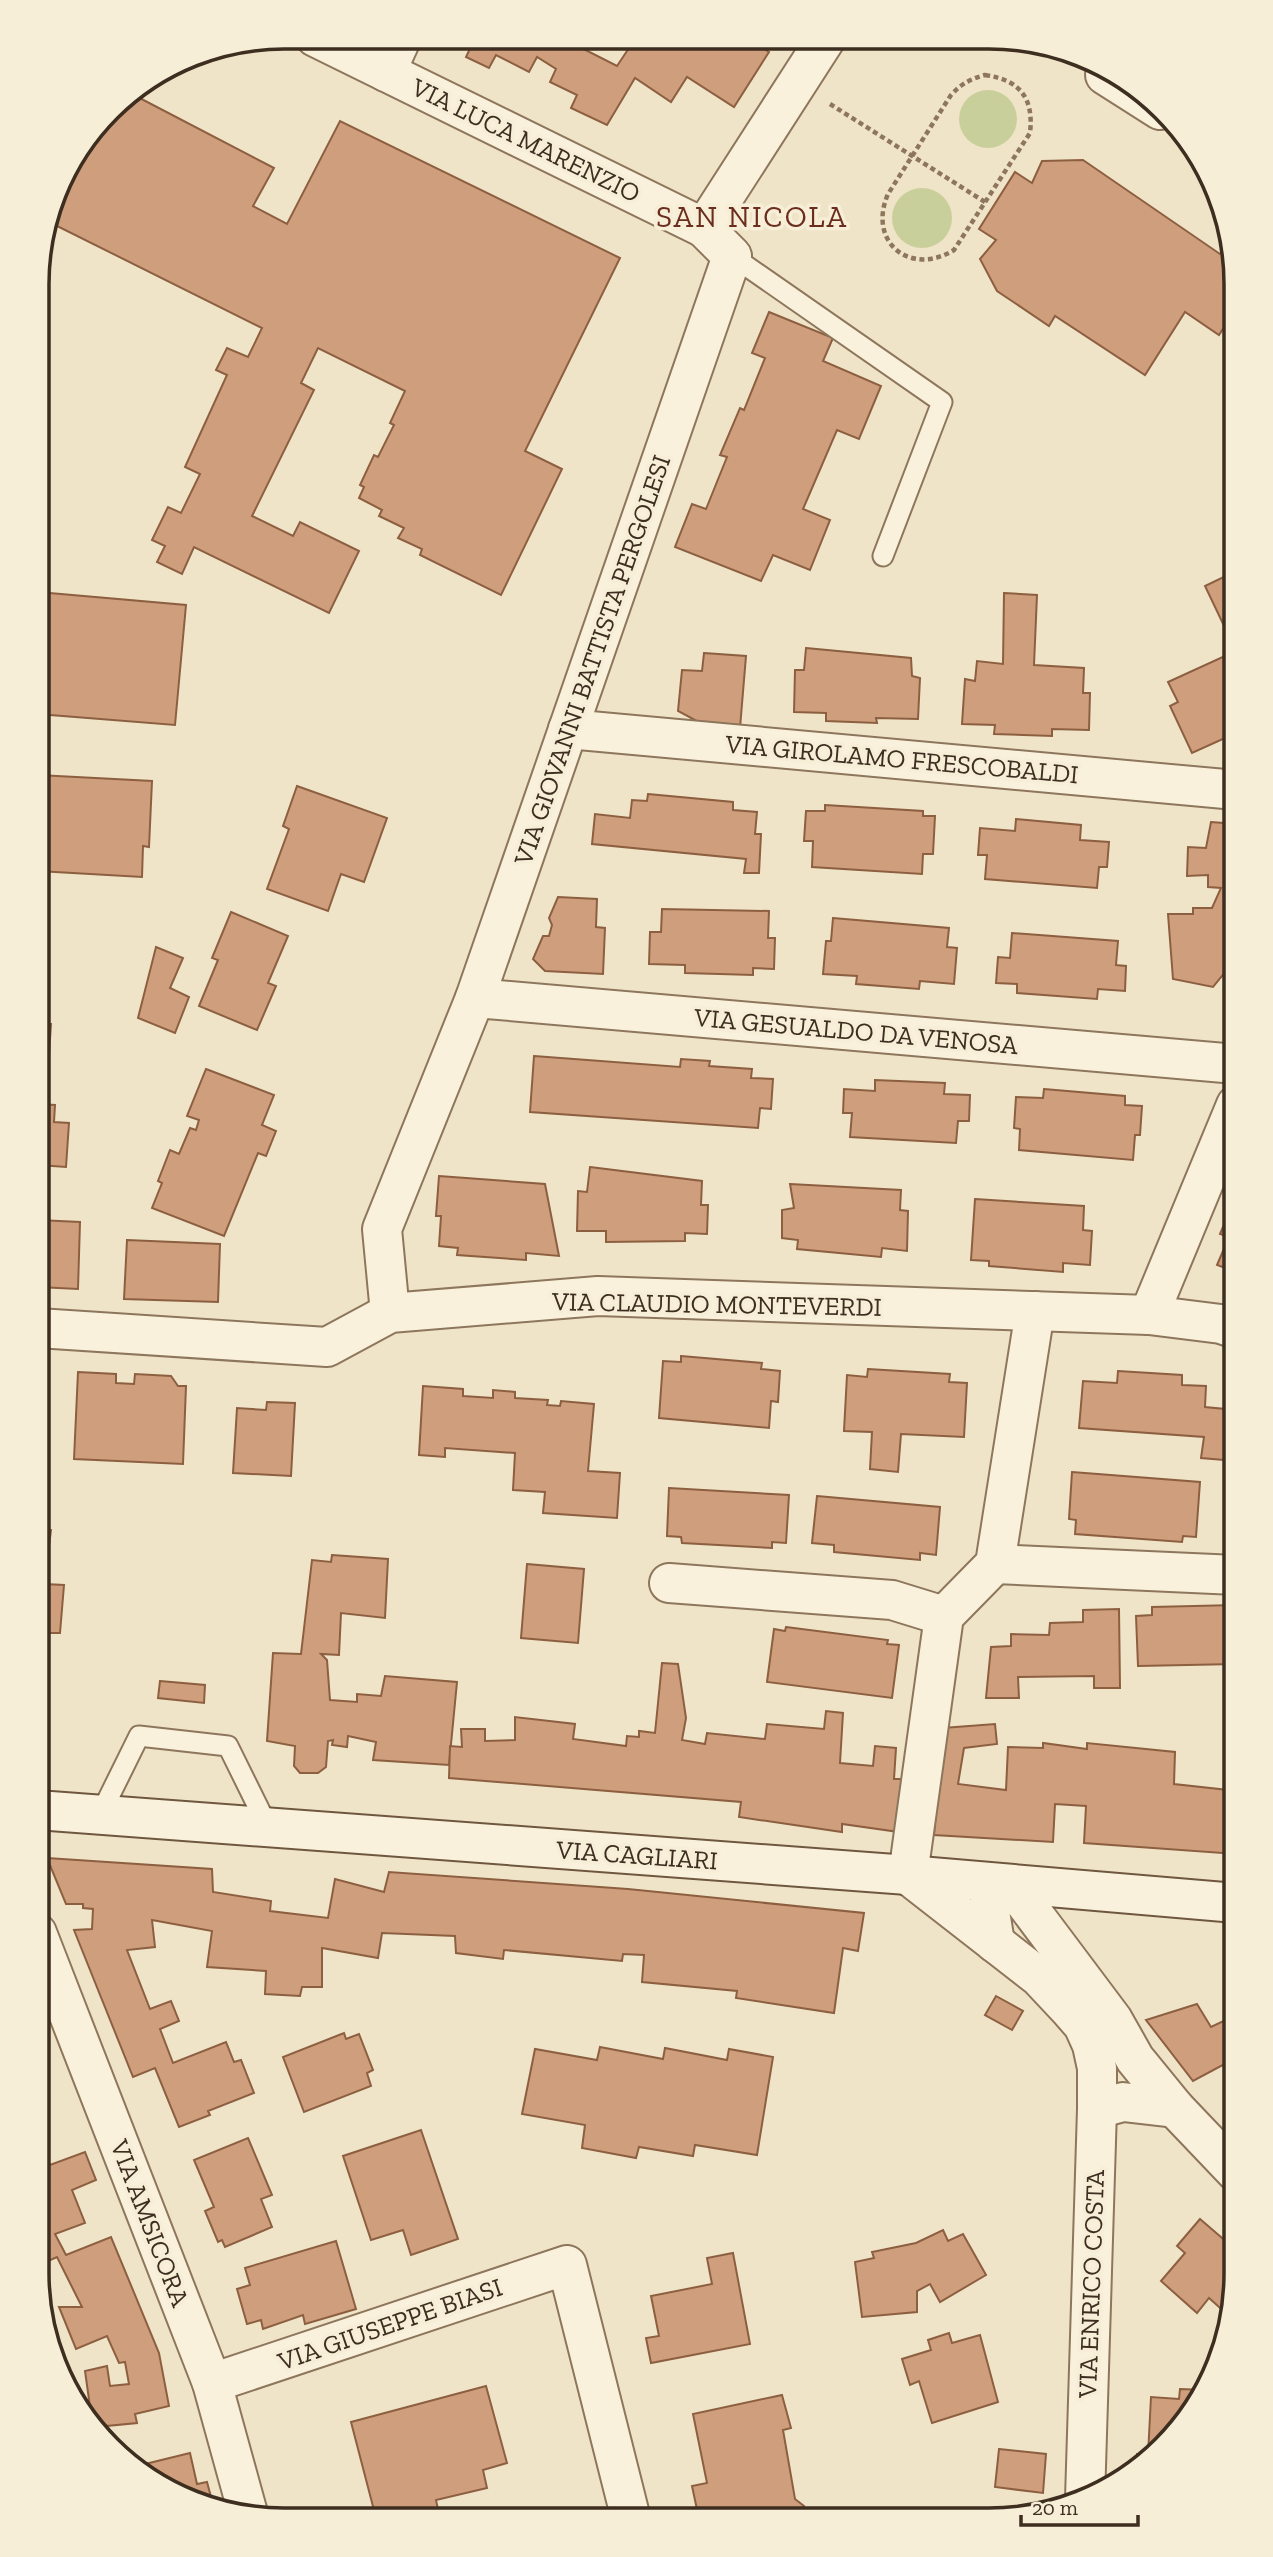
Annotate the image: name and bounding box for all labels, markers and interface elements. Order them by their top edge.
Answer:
street label: VIA LUCA MARENZIO [406,70,645,209]
district label: SAN NICOLA [656,199,848,235]
street label: VIA GIOVANNI BATTISTA PERGOLESI [506,451,677,870]
street label: VIA GIROLAMO FRESCOBALDI [723,728,1080,790]
street label: VIA GESUALDO DA VENOSA [692,1001,1020,1061]
street label: VIA CLAUDIO MONTEVERDI [551,1285,882,1323]
street label: VIA CAGLIARI [554,1833,719,1877]
street label: VIA AMSICORA [103,2134,197,2312]
street label: VIA ENRICO COSTA [1071,2168,1111,2400]
street label: VIA GIUSEPPE BIASI [273,2271,506,2378]
scale bar [1021,2484,1138,2528]
text: 20 m [1032,2495,1078,2520]

